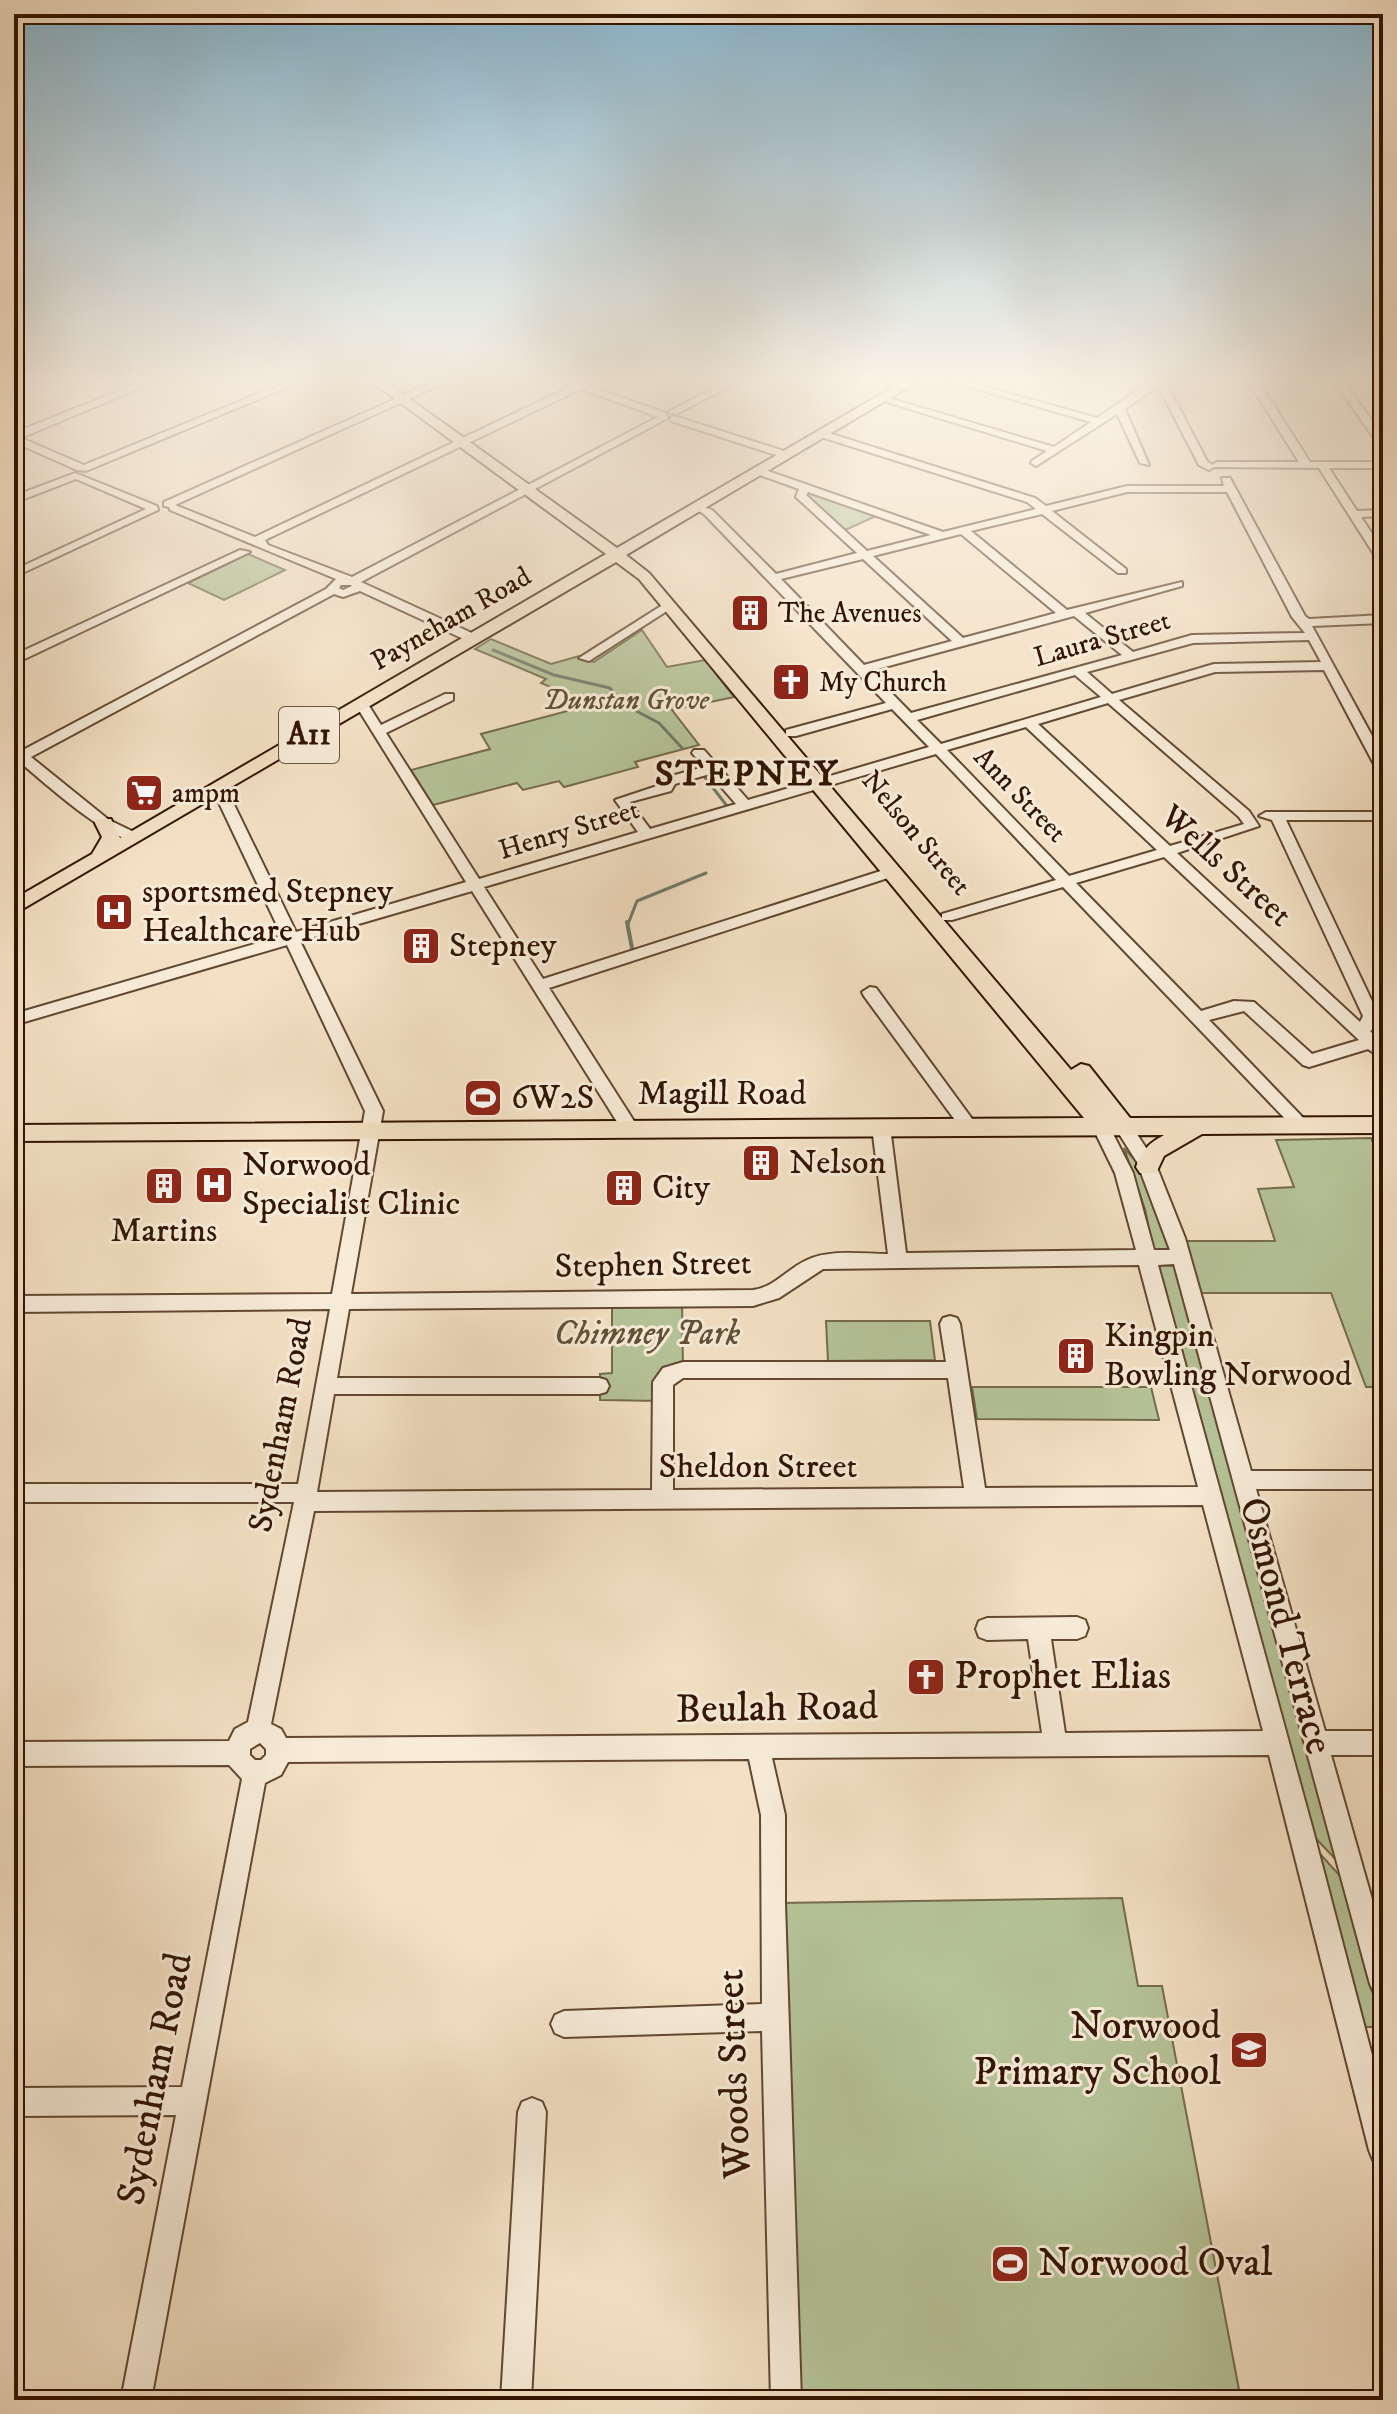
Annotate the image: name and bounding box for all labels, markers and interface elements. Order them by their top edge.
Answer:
street label: Payneham Road [365,559,537,679]
building icon: The Avenues [729,592,771,634]
place label: The Avenues [778,596,922,631]
street label: Laura Street [1030,603,1174,675]
church icon: My Church [770,661,812,703]
place label: My Church [819,665,947,700]
park label: Dunstan Grove [543,683,710,718]
road number: A11 [279,707,339,763]
street label: Ann Street [966,740,1074,850]
district label: STEPNEY [655,752,839,797]
street label: Nelson Street [854,763,978,903]
supermarket icon: ampm [123,772,165,814]
place label: ampm [172,776,240,811]
street label: Henry Street [494,792,644,868]
street label: Wells Street [1151,795,1301,936]
place label: sportsmed Stepney Healthcare Hub [142,871,394,952]
hospital icon: sportsmed Stepney Healthcare Hub [93,891,135,933]
building icon: Stepney [400,925,442,967]
place label: Stepney [449,925,557,967]
street label: Magill Road [638,1073,807,1115]
sports icon: 6W2S [462,1077,504,1119]
place label: 6W2S [511,1077,594,1119]
building icon: Nelson [740,1142,782,1184]
place label: Nelson [789,1142,886,1184]
place label: Norwood Specialist Clinic [242,1144,460,1225]
hospital icon: Norwood Specialist Clinic [193,1164,235,1206]
building icon: Martins [143,1165,185,1207]
building icon: City [603,1167,645,1209]
place label: City [652,1167,711,1209]
place label: Martins [111,1210,217,1252]
street label: Stephen Street [554,1242,752,1288]
park label: Chimney Park [554,1313,741,1355]
street label: Sydenham Road [240,1314,322,1536]
place label: Kingpin Bowling Norwood [1104,1315,1352,1396]
building icon: Kingpin Bowling Norwood [1055,1335,1097,1377]
street label: Sheldon Street [659,1446,858,1488]
street label: Osmond Terrace [1227,1492,1343,1760]
place label: Prophet Elias [954,1652,1171,1702]
church icon: Prophet Elias [905,1656,947,1698]
street label: Beulah Road [675,1682,879,1736]
street label: Sydenham Road [107,1948,205,2210]
street label: Woods Street [706,1968,764,2181]
place label: Norwood Primary School [973,2002,1221,2098]
school or university icon: Norwood Primary School [1228,2029,1270,2071]
place label: Norwood Oval [1038,2239,1273,2289]
sports icon: Norwood Oval [989,2243,1031,2285]

